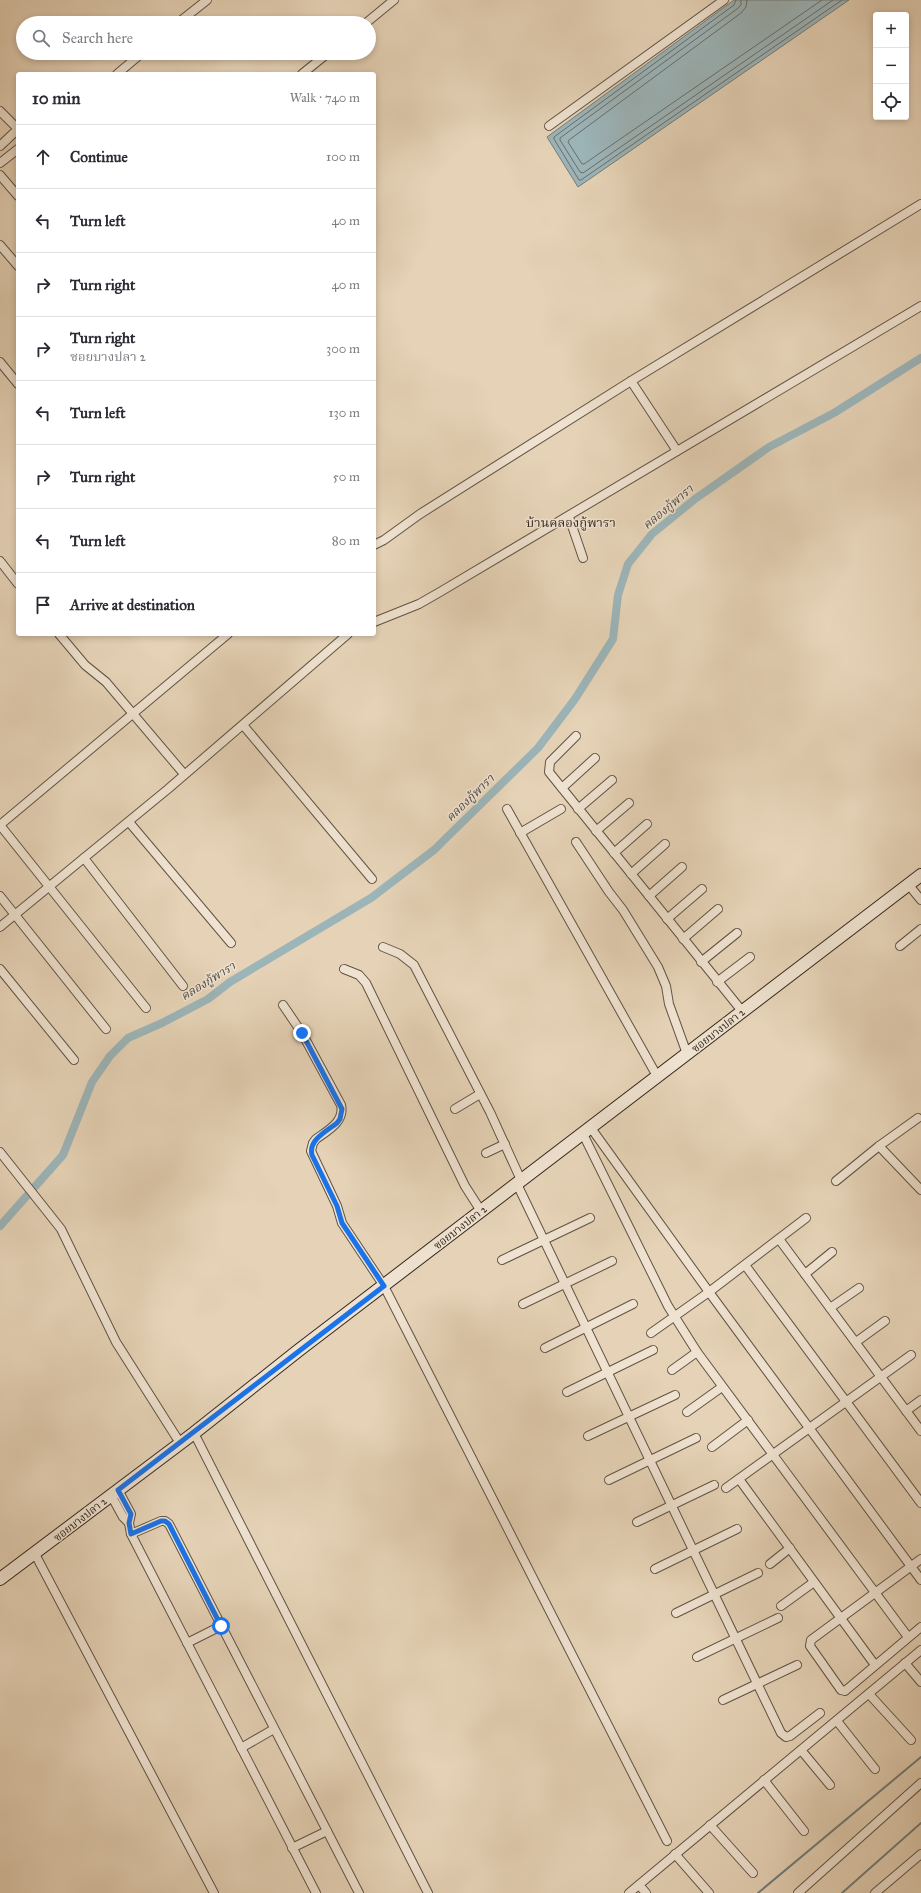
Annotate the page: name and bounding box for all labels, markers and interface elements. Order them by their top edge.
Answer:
map controls [873,12,909,120]
button: + [873,12,909,48]
search box [16,16,376,60]
icon: search [30,27,52,49]
text: Search here [62,29,133,47]
button: − [873,48,909,84]
button: locate [873,84,909,120]
text: 10 min [32,88,80,109]
text: Walk · 740 m [290,90,360,106]
icon: ahead [32,146,54,168]
text: Continue [70,148,128,166]
text: 100 m [326,149,360,165]
icon: left [32,210,54,232]
text: Turn left [70,212,126,230]
text: 40 m [331,213,360,229]
icon: right [32,274,54,296]
text: Turn right [70,276,135,294]
text: 40 m [331,277,360,293]
text: Turn right [70,329,135,347]
icon: right [32,338,54,360]
text: 300 m [326,341,360,357]
text: ซอยบางปลา 2 [70,349,146,365]
icon: left [32,402,54,424]
text: Turn left [70,404,126,422]
text: 130 m [328,405,360,421]
icon: right [32,466,54,488]
text: Turn right [70,468,135,486]
text: 50 m [333,469,360,485]
water label: คลองกู้พารา [640,481,698,533]
district label: บ้านคลองกู้พารา [526,515,616,531]
icon: left [32,530,54,552]
text: Turn left [70,532,126,550]
text: 80 m [332,533,360,549]
icon: arrive [32,594,54,616]
text: Arrive at destination [70,596,195,614]
water label: คลองกู้พารา [443,771,498,825]
water label: คลองกู้พารา [178,958,239,1004]
street label: ซอยบางปลา 2 [689,1005,748,1055]
route end [293,1024,311,1042]
street label: ซอยบางปลา 2 [431,1202,490,1252]
street label: ซอยบางปลา 2 [51,1494,110,1544]
route start [212,1617,230,1635]

